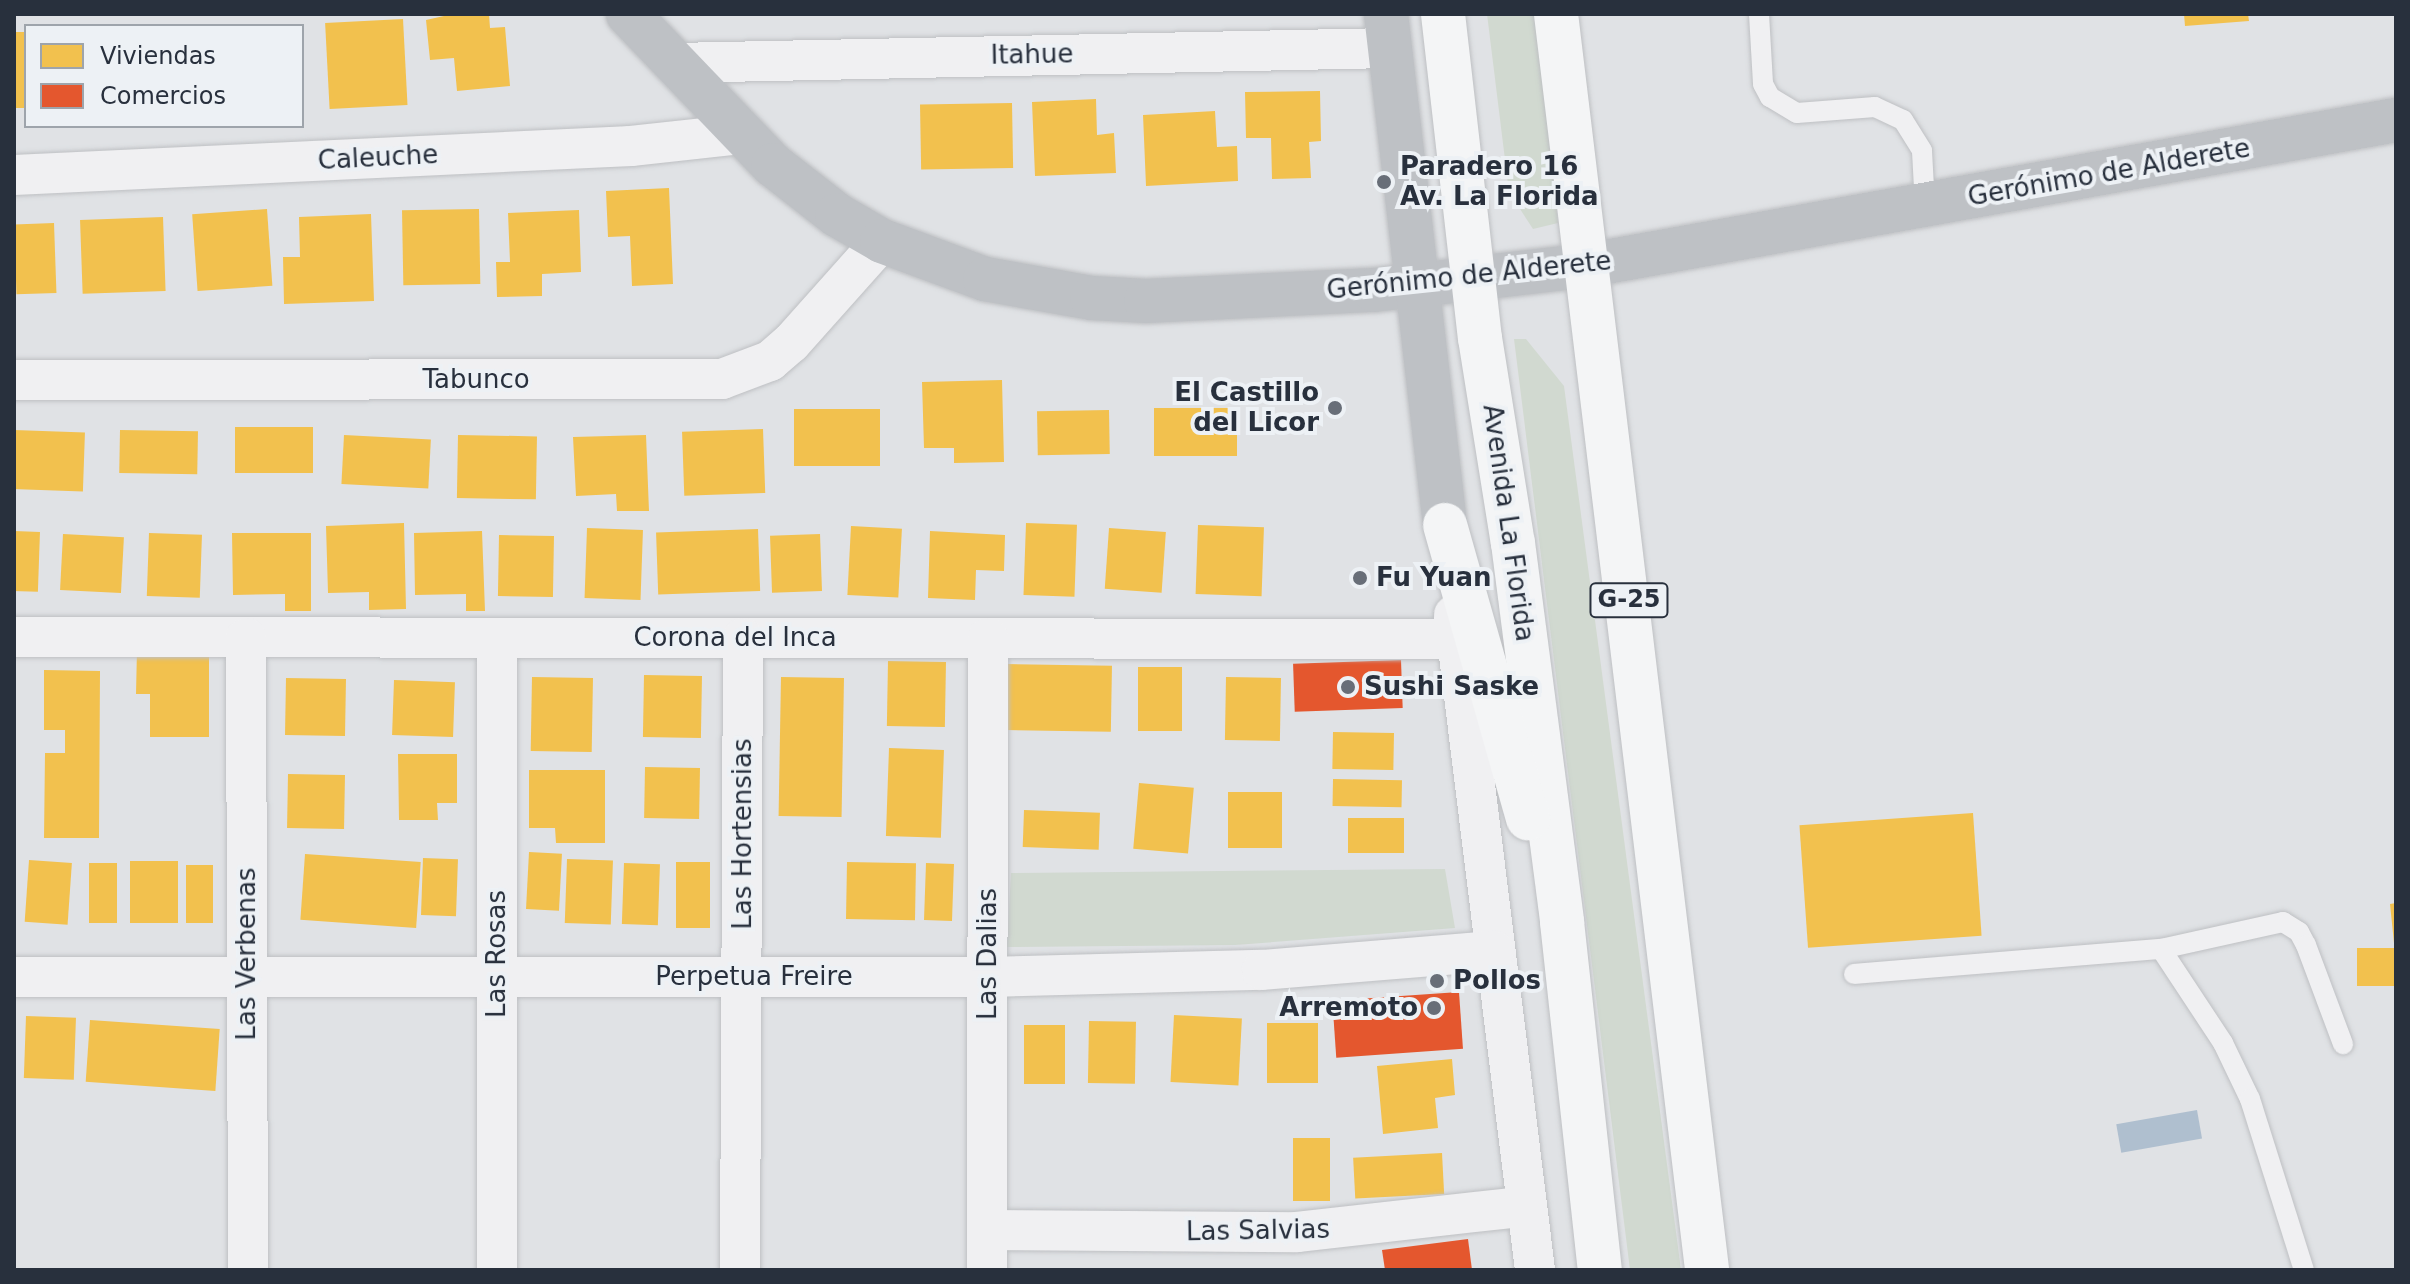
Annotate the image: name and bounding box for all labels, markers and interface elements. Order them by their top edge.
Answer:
legend [24,24,304,128]
street label: Itahue [990,39,1074,71]
text: Viviendas [100,42,216,70]
text: Comercios [100,82,226,110]
street label: Gerónimo de Alderete [1965,133,2253,213]
street label: Caleuche [317,139,439,177]
place label: Paradero 16 Av. La Florida [1400,151,1599,212]
marker: Paradero 16 Av. La Florida [1375,173,1393,191]
street label: Gerónimo de Alderete [1325,246,1613,306]
street label: Tabunco [422,364,530,396]
place label: El Castillo del Licor [1174,377,1319,438]
marker: El Castillo del Licor [1326,399,1344,417]
street label: Avenida La Florida [1476,402,1540,644]
place label: Fu Yuan [1376,562,1492,594]
marker: Fu Yuan [1351,569,1369,587]
road number: G-25 [1589,580,1669,620]
street label: Corona del Inca [633,622,837,654]
place label: Sushi Saske [1364,671,1539,703]
marker: Sushi Saske [1339,678,1357,696]
street label: Las Hortensias [727,738,759,930]
street label: Las Verbenas [231,867,263,1041]
street label: Las Dalias [972,888,1004,1020]
street label: Las Rosas [481,890,513,1018]
street label: Perpetua Freire [655,961,853,993]
place label: Pollos [1453,965,1541,997]
marker: Pollos [1428,972,1446,990]
place label: Arremoto [1279,992,1418,1024]
marker: Arremoto [1425,999,1443,1017]
street label: Las Salvias [1186,1214,1330,1248]

